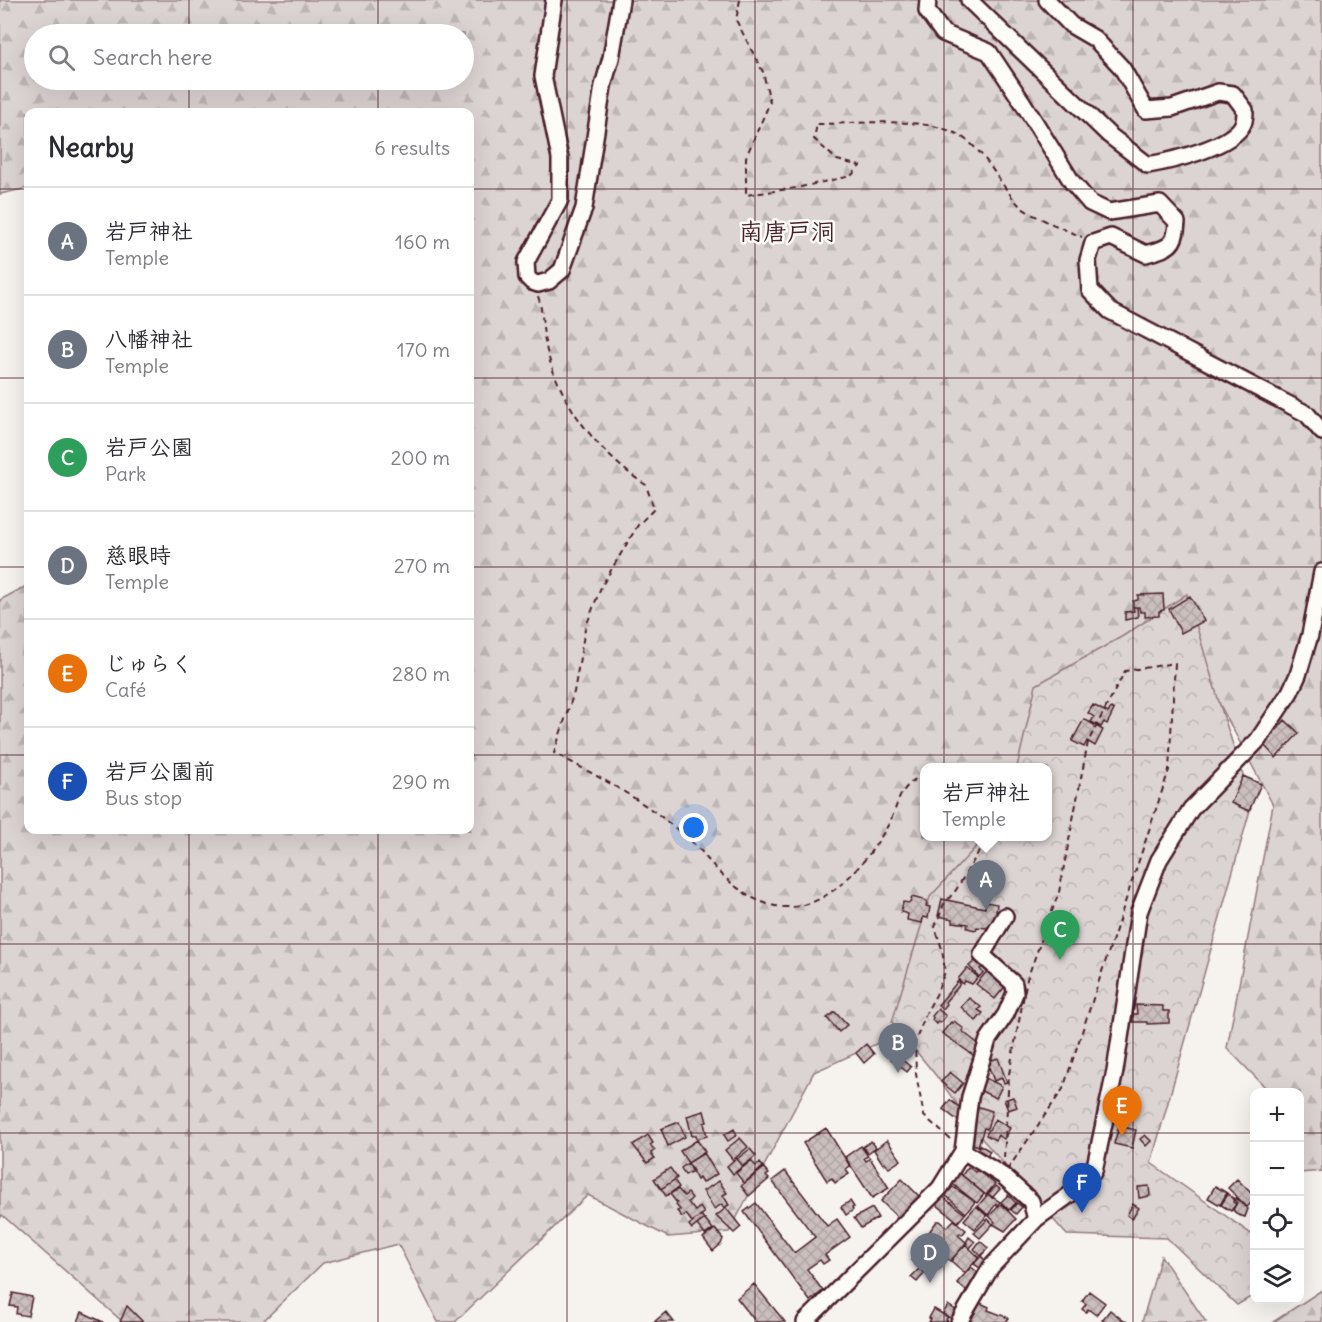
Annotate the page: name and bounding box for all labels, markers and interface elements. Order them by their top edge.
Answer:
search box [24,24,474,90]
icon: search [45,41,78,74]
text: Search here [93,43,212,71]
text: Nearby [48,131,134,164]
text: 6 results [374,135,450,160]
district label: 南唐戸洞 [739,216,835,246]
text: 岩戸神社 [105,217,193,245]
text: A [61,229,74,254]
text: 160 m [395,229,450,254]
text: Temple [105,245,169,270]
text: 八幡神社 [105,325,193,353]
text: B [61,337,74,362]
text: 170 m [397,337,450,362]
text: Temple [105,353,169,378]
text: 岩戸公園 [105,433,193,461]
text: C [61,445,74,470]
text: 200 m [390,445,450,470]
text: Park [105,461,146,486]
text: 慈眼時 [105,541,171,569]
text: D [60,553,75,578]
text: 270 m [394,553,450,578]
text: Temple [105,569,169,594]
text: じゅらく [105,649,193,677]
text: E [62,661,73,686]
text: 280 m [392,661,450,686]
text: Café [105,677,146,702]
text: 岩戸公園前 [105,757,215,785]
popup [920,763,1052,841]
text: F [62,769,73,794]
text: 290 m [392,769,450,794]
text: 岩戸神社 [942,778,1030,806]
text: Bus stop [105,785,182,810]
text: Temple [942,806,1006,831]
your location [679,813,708,842]
pin: A [966,860,1006,910]
pin: C [1040,910,1080,960]
pin: B [878,1024,918,1073]
pin: E [1102,1086,1142,1136]
map controls [1250,1088,1304,1304]
button: + [1250,1088,1304,1142]
button: − [1250,1142,1304,1196]
pin: F [1062,1164,1102,1213]
button: locate [1250,1196,1304,1250]
pin: D [910,1234,950,1283]
button: layers [1250,1250,1304,1304]

